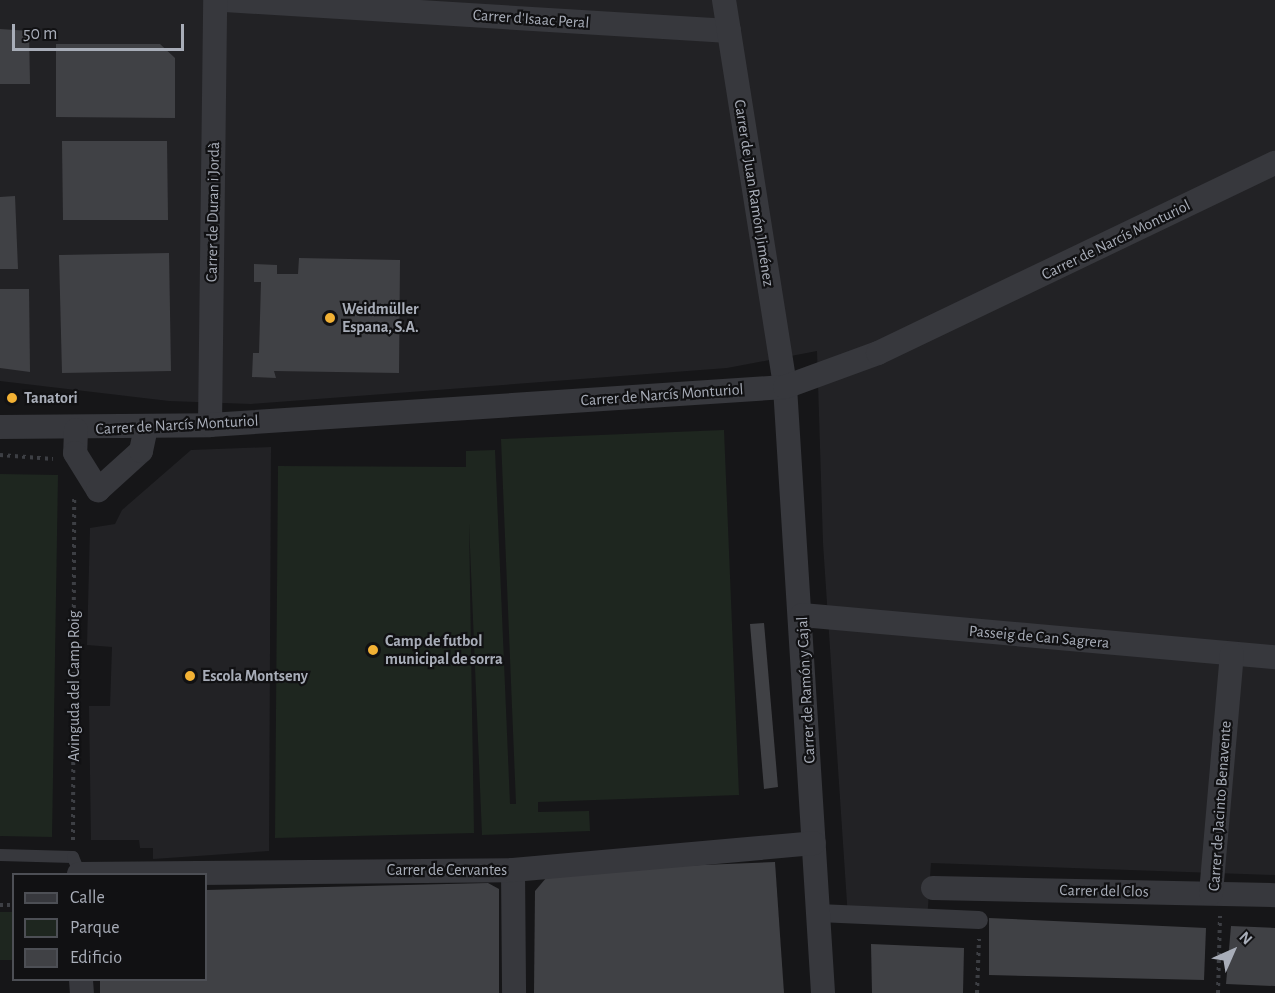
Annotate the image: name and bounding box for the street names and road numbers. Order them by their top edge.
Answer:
street label: Carrer d'Isaac Peral [472,5,590,33]
street label: Carrer de Juan Ramón Jiménez [730,98,778,288]
street label: Carrer de Duran i Jordà [202,142,224,282]
street label: Carrer de Narcís Monturiol [1038,196,1194,284]
street label: Carrer de Narcís Monturiol [580,380,744,410]
street label: Carrer de Narcís Monturiol [95,411,259,439]
street label: Avinguda del Camp Roig [64,610,84,762]
street label: Carrer de Ramón y Cajal [793,616,819,764]
street label: Passeig de Can Sagrera [968,621,1110,653]
street label: Carrer de Jacinto Benavente [1204,720,1236,892]
street label: Carrer de Cervantes [387,860,507,880]
street label: Carrer del Clos [1059,881,1149,901]

